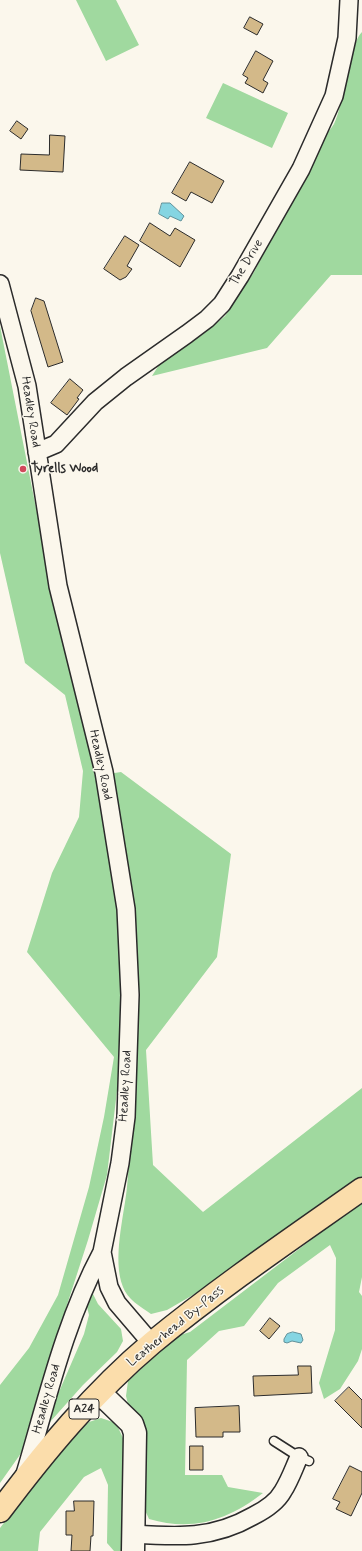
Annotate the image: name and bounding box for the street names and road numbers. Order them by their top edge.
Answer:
street label: The Drive [227,237,267,289]
street label: Headley Road [17,375,43,449]
street label: Headley Road [85,728,115,802]
street label: Headley Road [116,1050,136,1122]
street label: Leatherhead By-Pass [124,1283,228,1371]
street label: Headley Road [30,1362,64,1436]
road number: A24 [69,1399,99,1419]

